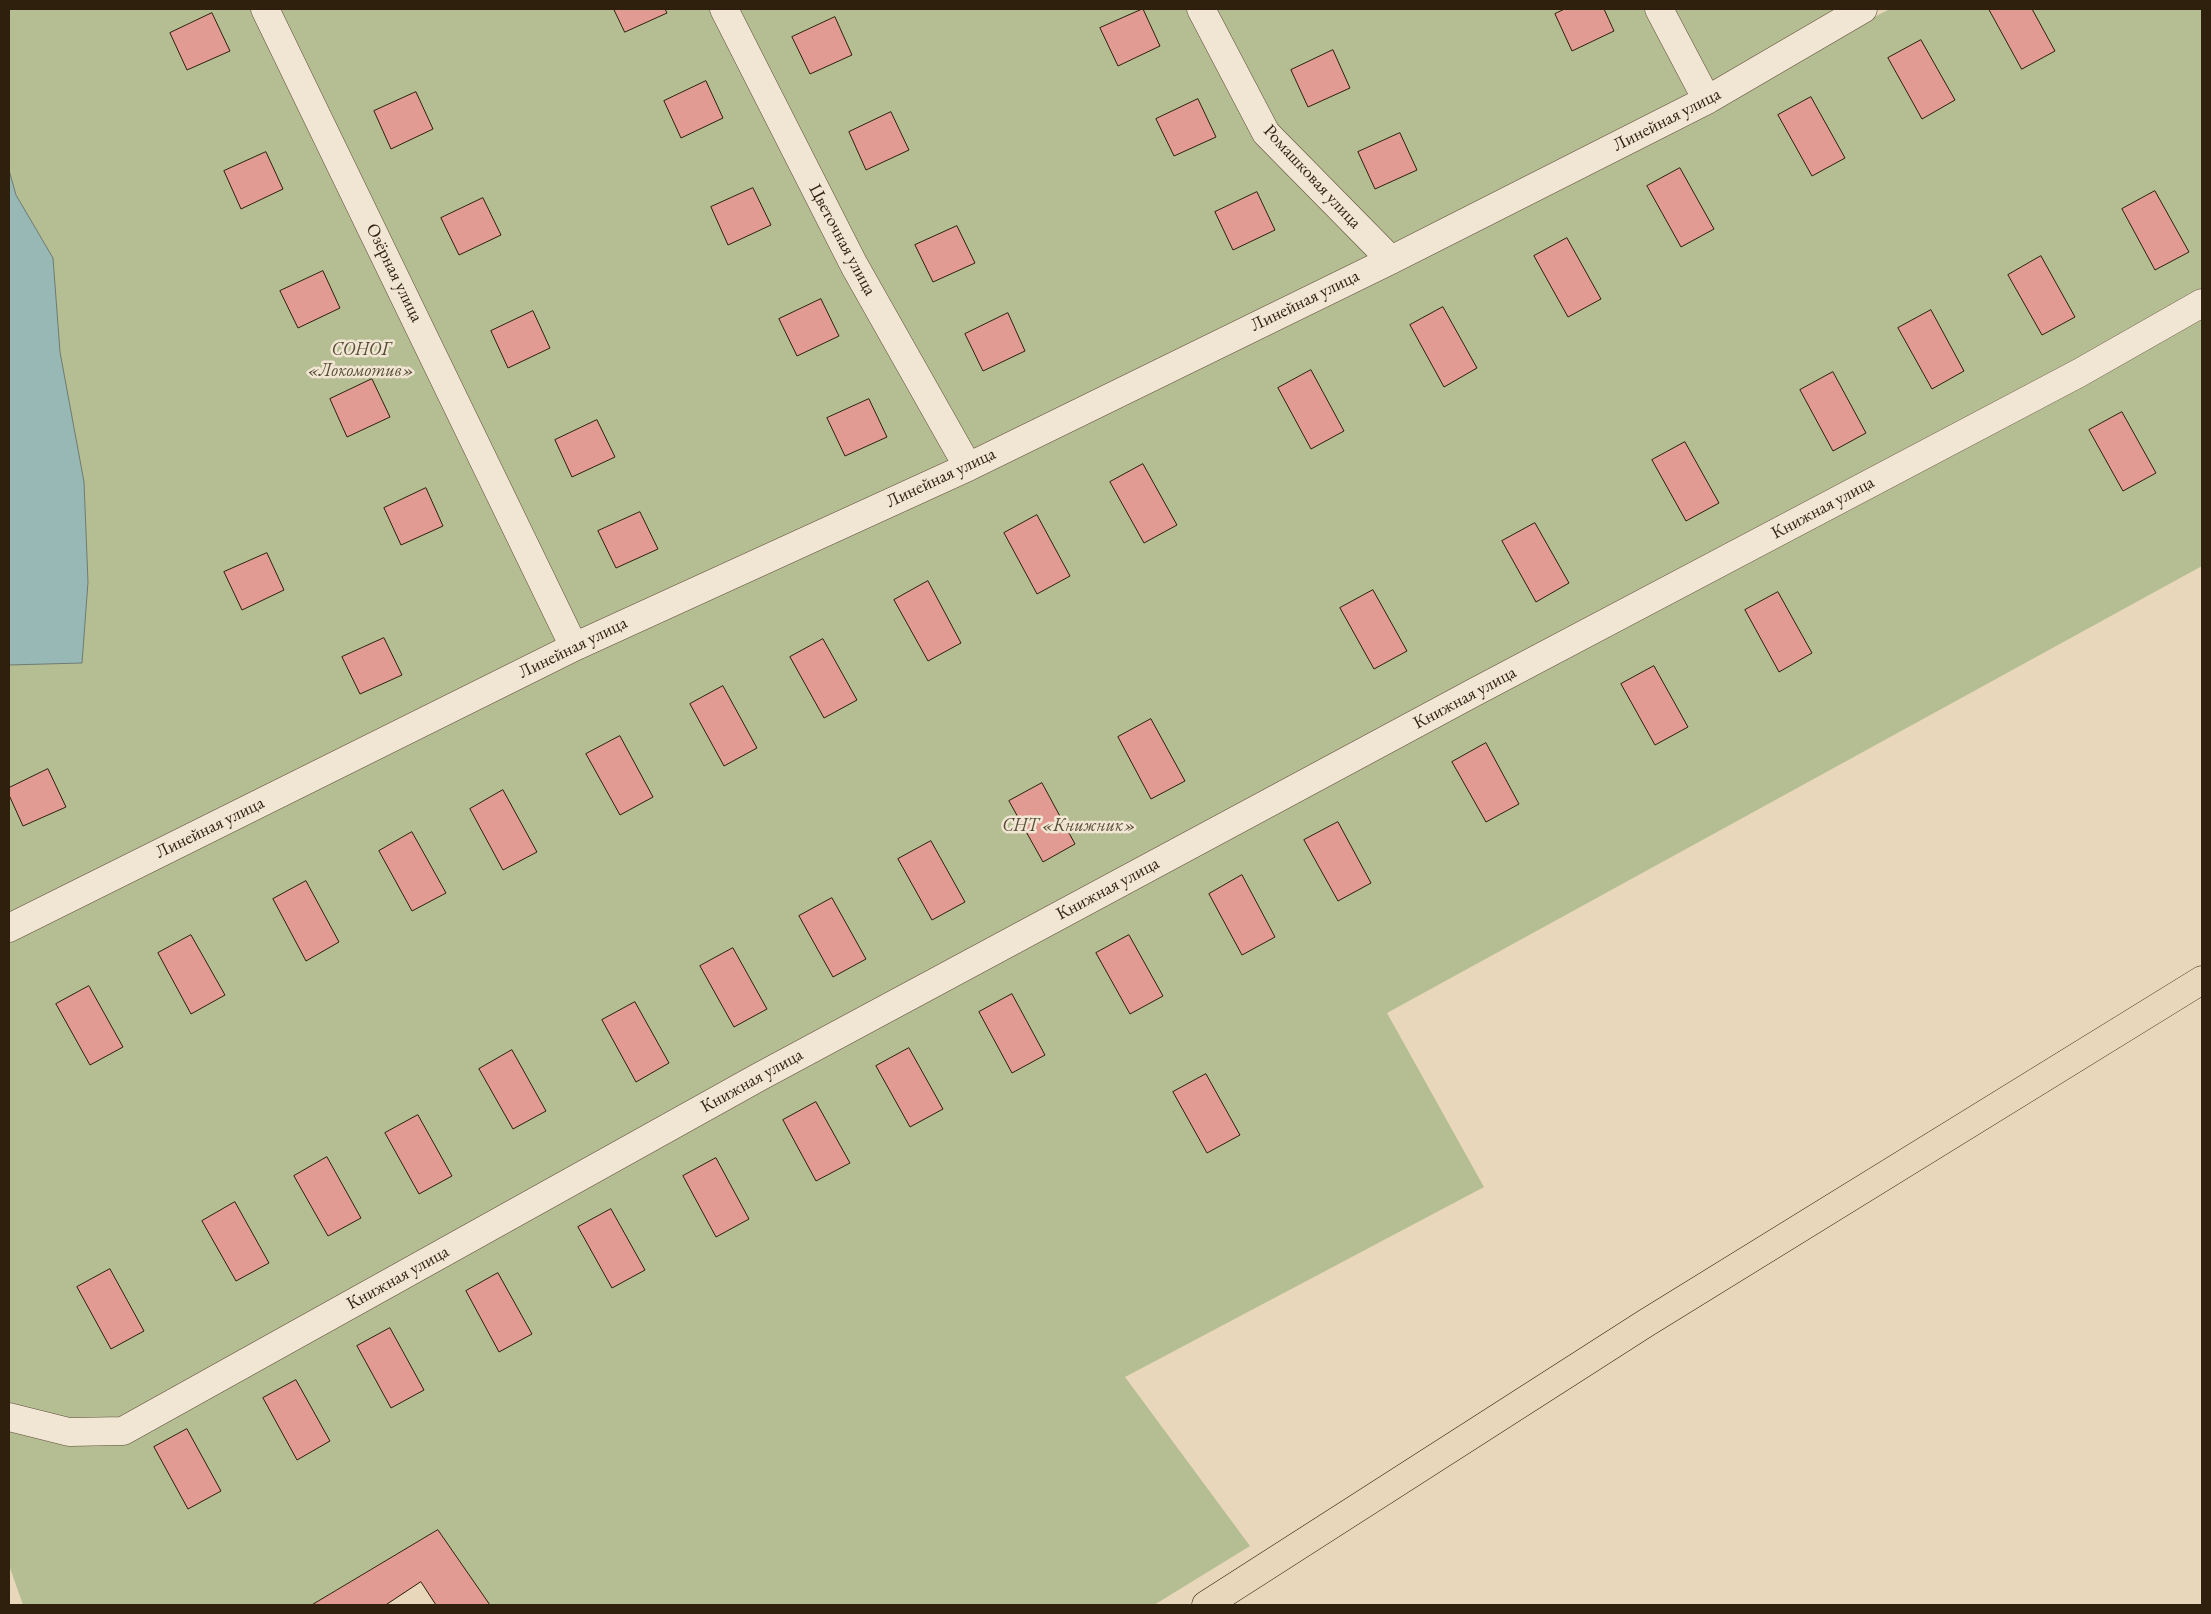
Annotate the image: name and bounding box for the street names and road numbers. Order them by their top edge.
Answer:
street label: Линейная улица [1609,83,1725,157]
street label: Ромашковая улица [1258,121,1366,233]
street label: Цветочная улица [804,181,880,299]
street label: Озёрная улица [361,220,427,326]
street label: Линейная улица [1247,265,1363,337]
street label: Линейная улица [883,443,999,513]
street label: Книжная улица [1768,472,1878,544]
street label: Линейная улица [515,612,631,684]
street label: Книжная улица [1410,662,1520,734]
street label: Линейная улица [152,792,268,864]
street label: Книжная улица [1053,853,1163,925]
street label: Книжная улица [697,1044,807,1118]
street label: Книжная улица [343,1241,453,1315]

